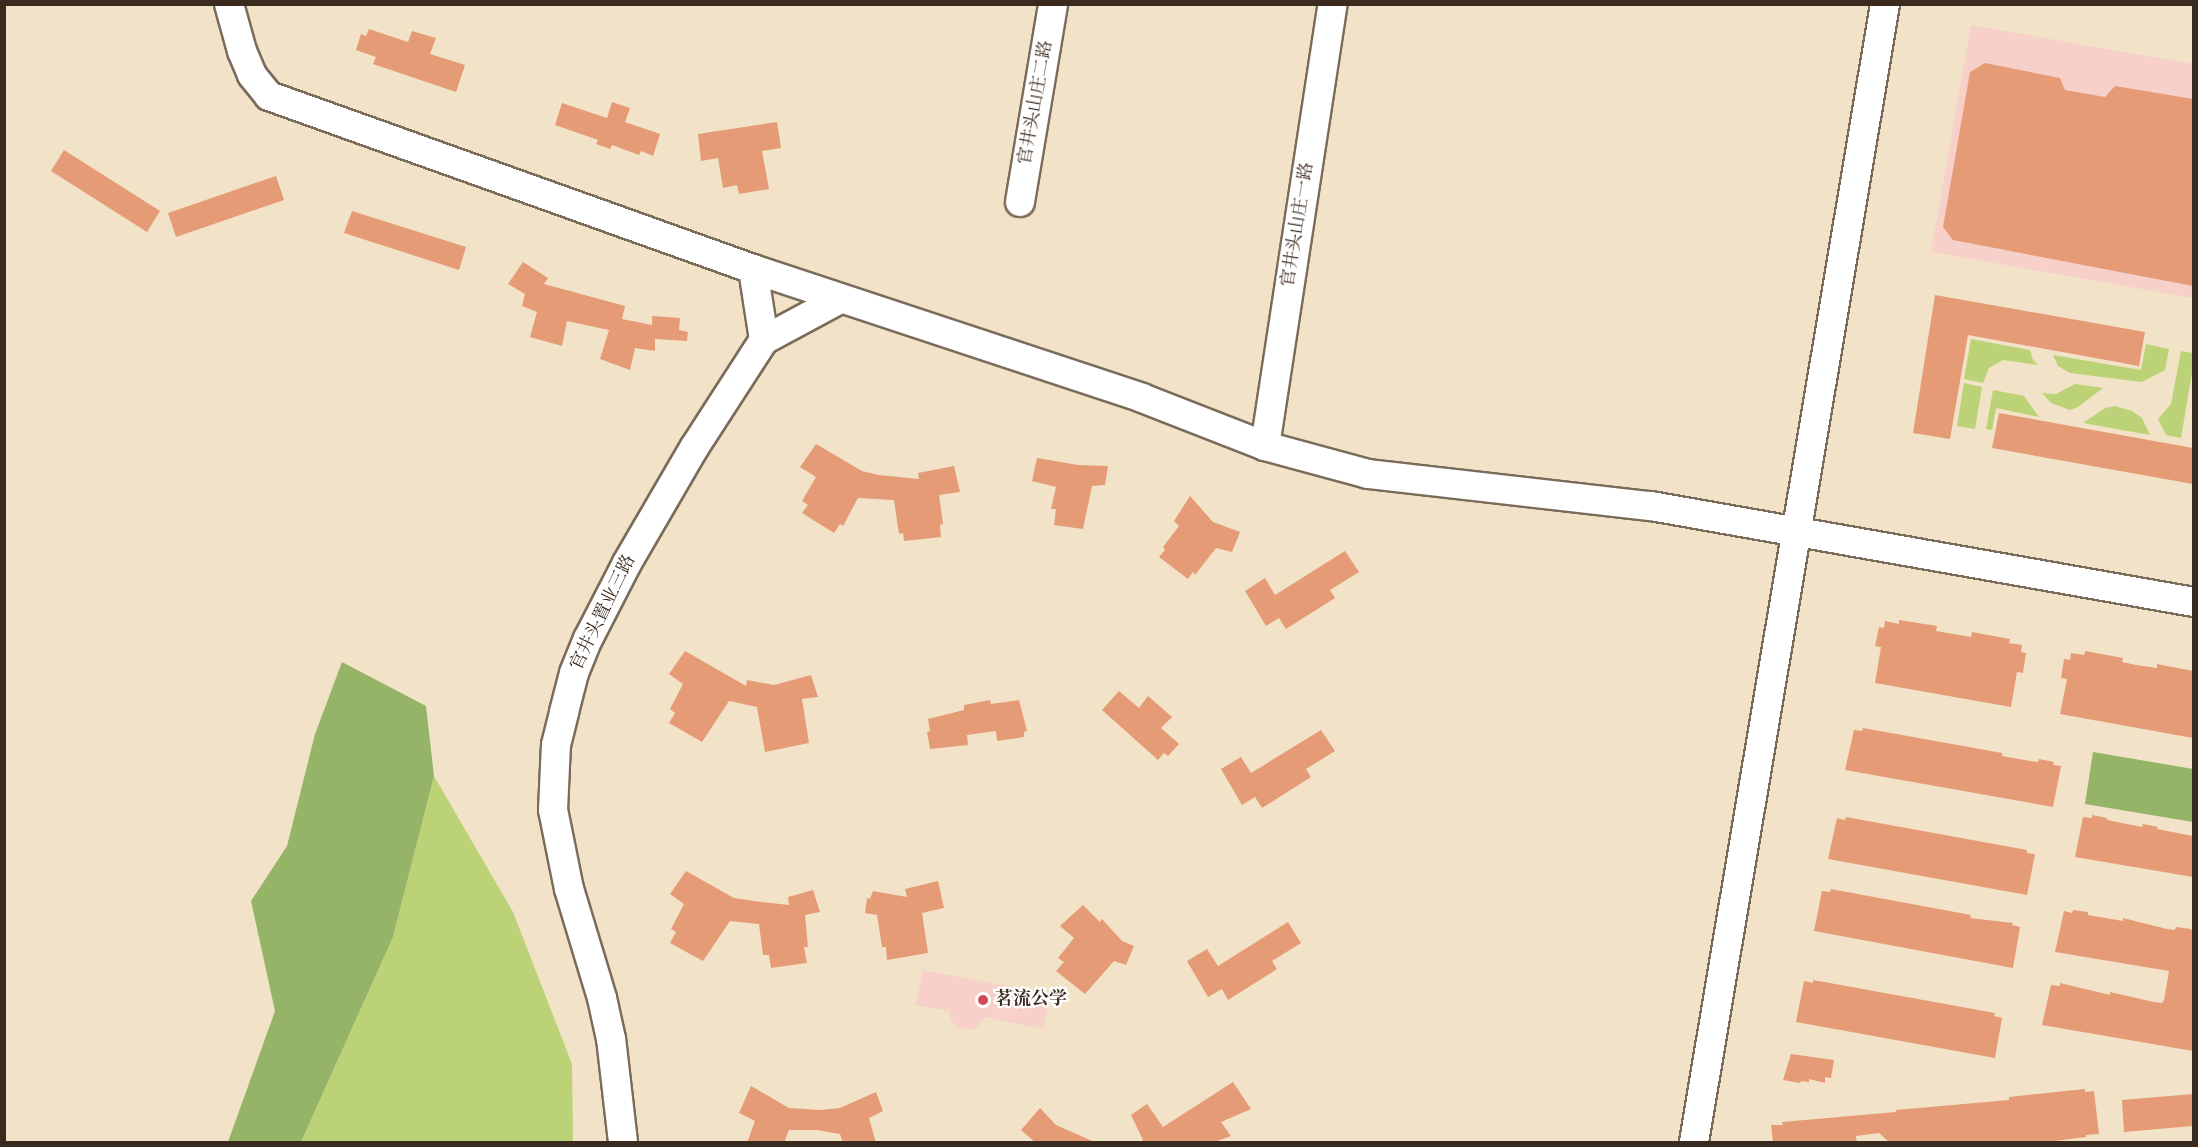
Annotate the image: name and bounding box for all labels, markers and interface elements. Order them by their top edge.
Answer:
street label: 官井头山庄二路 [1015,39,1059,167]
street label: 官井头山庄一路 [1278,161,1320,289]
street label: 官井头置业三路 [567,552,641,674]
place label: 茗流公学 [995,989,1067,1011]
marker: 茗流公学 [976,993,990,1007]

